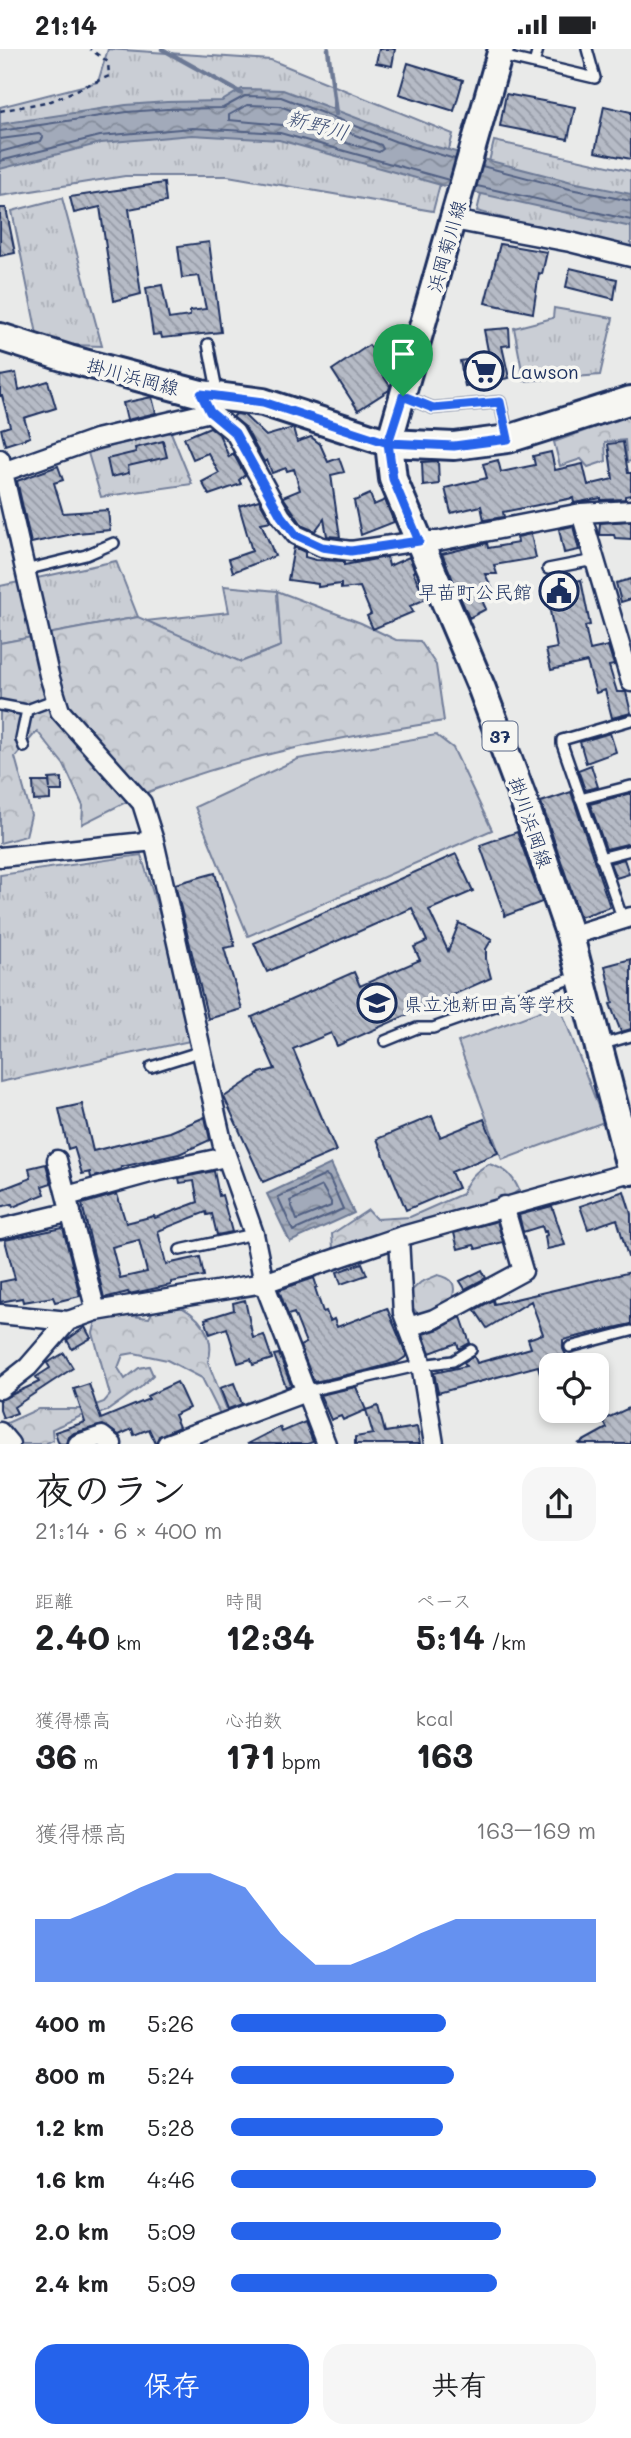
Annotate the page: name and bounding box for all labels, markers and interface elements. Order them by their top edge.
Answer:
text: 21:14 [35,8,97,42]
water label: 新野川 [284,103,352,145]
street label: 浜岡菊川線 [421,197,471,295]
pin [373,324,433,396]
icon: arrive [384,335,422,373]
supermarket icon: Lawson [463,350,505,392]
street label: 掛川浜岡線 [84,352,182,400]
place label: Lawson [511,359,579,384]
public building icon: 早苗町公民館 [538,570,580,612]
place label: 早苗町公民館 [418,579,532,604]
road number: 37 [482,721,518,751]
street label: 掛川浜岡線 [504,773,558,871]
school or university icon: 県立池新田高等学校 [356,982,398,1024]
place label: 県立池新田高等学校 [404,991,575,1016]
map controls [539,1353,609,1423]
button: locate [539,1353,609,1423]
text: 夜のラン [35,1464,187,1514]
button: share [522,1467,596,1541]
text: 21:14 · 6 × 400 m [35,1515,222,1545]
text: 距離 [35,1588,73,1613]
text: 時間 [225,1588,263,1613]
text: ペース [416,1588,472,1613]
text: 2.40 [35,1613,110,1659]
text: 12:34 [225,1613,315,1659]
text: 5:14 [416,1613,485,1659]
text: km [110,1630,141,1655]
text: /km [485,1630,526,1655]
text: kcal [416,1706,454,1731]
text: 獲得標高 [35,1707,111,1732]
text: 心拍数 [225,1707,282,1732]
text: 163 [416,1731,473,1777]
text: 36 [35,1732,77,1778]
text: 171 [225,1732,276,1778]
text: m [77,1749,98,1774]
text: bpm [276,1749,321,1774]
text: 163–169 m [476,1815,596,1845]
text: 獲得標高 [35,1818,127,1848]
text: 400 m [35,2008,106,2038]
text: 5:26 [147,2008,194,2038]
text: 800 m [35,2060,105,2090]
text: 5:24 [147,2060,194,2090]
text: 1.2 km [35,2112,104,2142]
text: 5:28 [147,2112,194,2142]
text: 1.6 km [35,2164,105,2194]
text: 4:46 [147,2164,195,2194]
text: 2.0 km [35,2216,109,2246]
text: 5:09 [147,2216,195,2246]
text: 2.4 km [35,2268,108,2298]
text: 5:09 [147,2268,195,2298]
button: 保存 [35,2344,309,2424]
button: 共有 [323,2344,596,2424]

